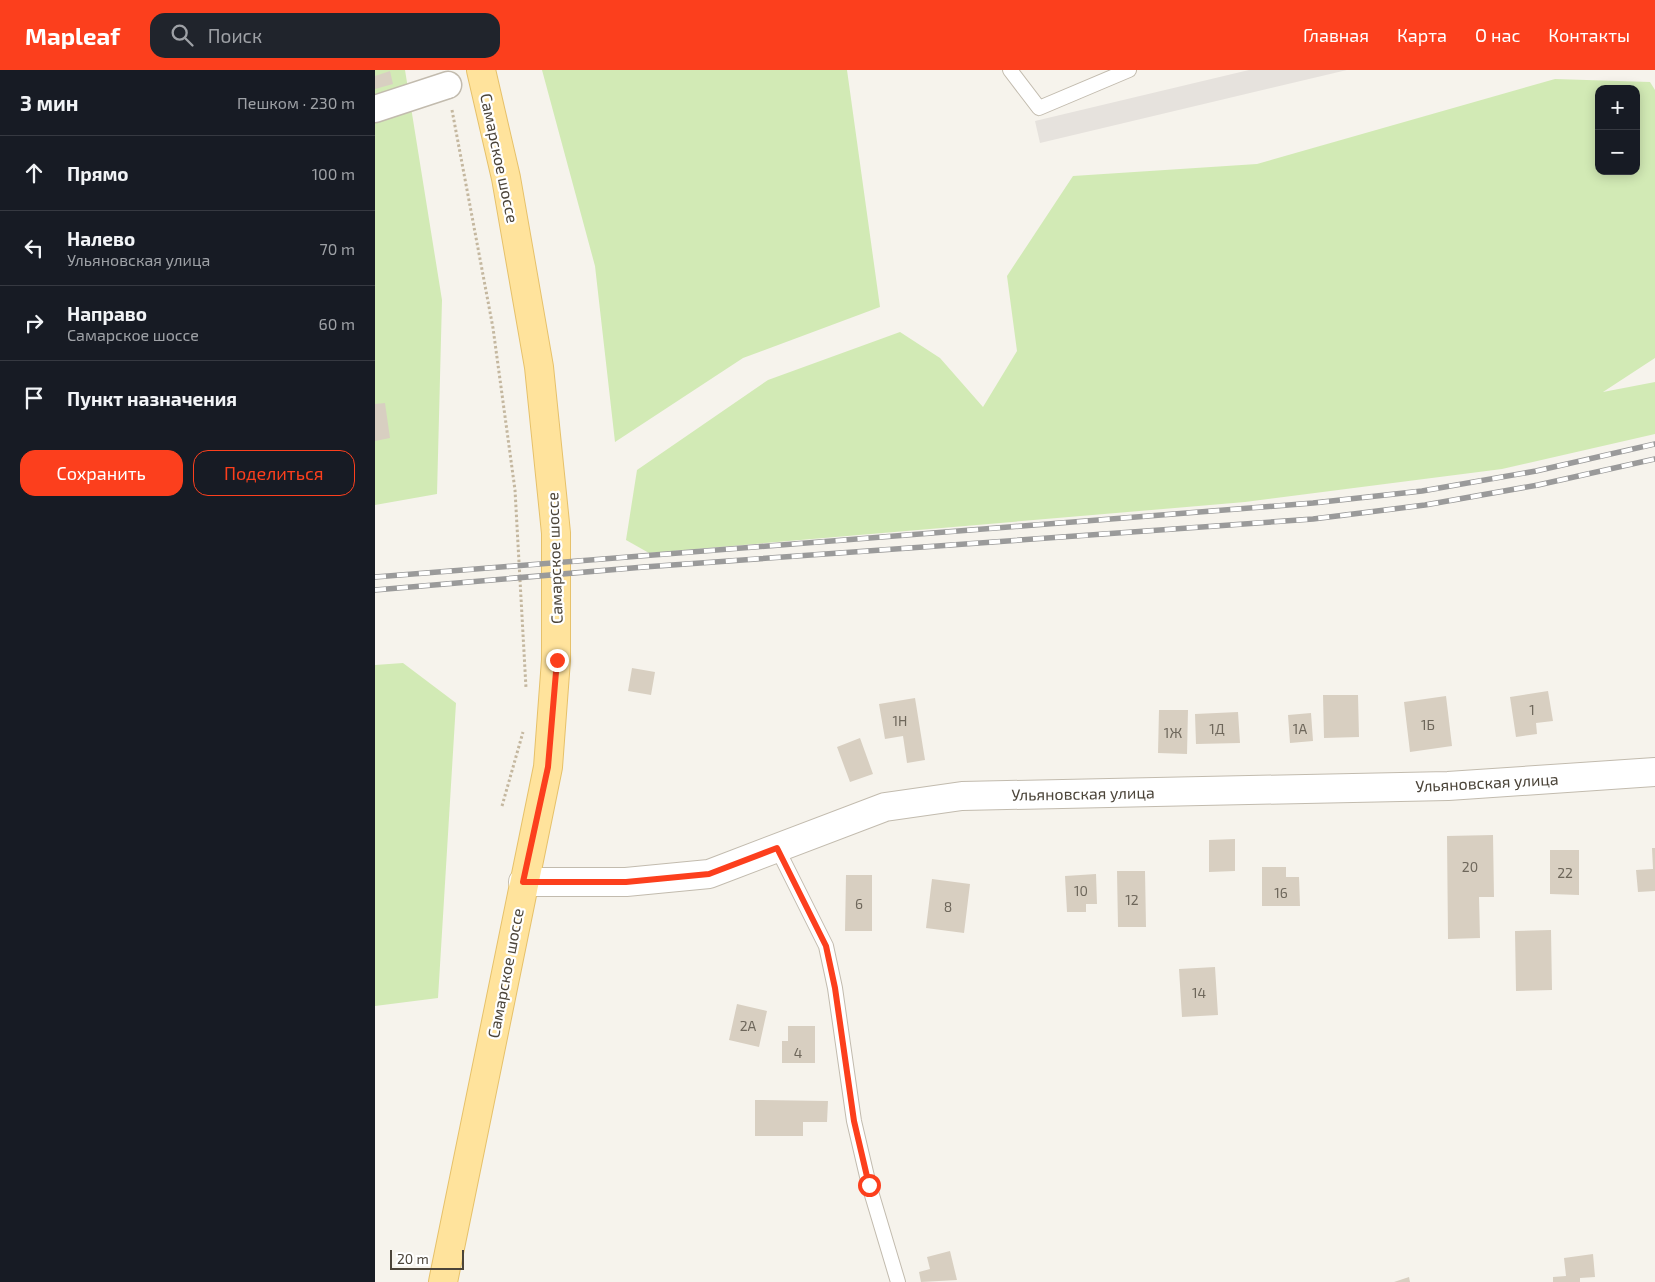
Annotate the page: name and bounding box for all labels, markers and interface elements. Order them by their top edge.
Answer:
search box [150,13,500,58]
text: Mapleaf [25,21,120,50]
icon: search [168,21,196,49]
text: Поиск [208,24,262,47]
text: Главная [1303,24,1369,46]
text: Карта [1397,24,1447,46]
text: О нас [1475,24,1520,46]
text: Контакты [1548,24,1630,46]
map controls [1595,85,1640,175]
button: + [1595,85,1640,130]
text: 3 мин [20,90,78,115]
street label: Самарское шоссе [477,91,523,225]
text: Пешком · 230 m [237,93,355,112]
button: − [1595,130,1640,175]
icon: ahead [20,159,48,187]
text: Прямо [67,162,129,185]
text: 100 m [312,164,355,183]
text: Налево [67,227,135,250]
icon: left [20,234,48,262]
text: 70 m [320,239,355,258]
text: Ульяновская улица [67,250,210,269]
text: Направо [67,302,147,325]
icon: right [20,309,48,337]
text: 60 m [319,314,355,333]
text: Самарское шоссе [67,325,199,344]
icon: arrive [20,384,48,412]
text: Пункт назначения [67,387,237,410]
button: Сохранить [20,450,183,496]
button: Поделиться [193,450,355,496]
street label: Самарское шоссе [542,492,566,624]
route end [546,649,569,672]
house number: 1 [1529,701,1535,718]
house number: 1Н [893,712,907,729]
house number: 1Б [1421,716,1435,733]
house number: 1Д [1209,720,1225,737]
house number: 1А [1293,720,1307,737]
house number: 1Ж [1164,724,1182,741]
street label: Ульяновская улица [1415,769,1559,796]
street label: Ульяновская улица [1011,782,1155,805]
house number: 20 [1462,858,1478,875]
house number: 22 [1557,864,1573,881]
house number: 10 [1074,882,1088,899]
house number: 16 [1274,884,1288,901]
house number: 12 [1125,891,1139,908]
house number: 6 [855,895,863,912]
house number: 8 [944,898,952,915]
street label: Самарское шоссе [483,906,527,1040]
house number: 14 [1192,984,1206,1001]
house number: 2А [740,1017,757,1034]
house number: 4 [794,1044,802,1061]
route start [858,1174,881,1197]
scale bar [390,1247,464,1270]
text: 20 m [397,1250,429,1267]

